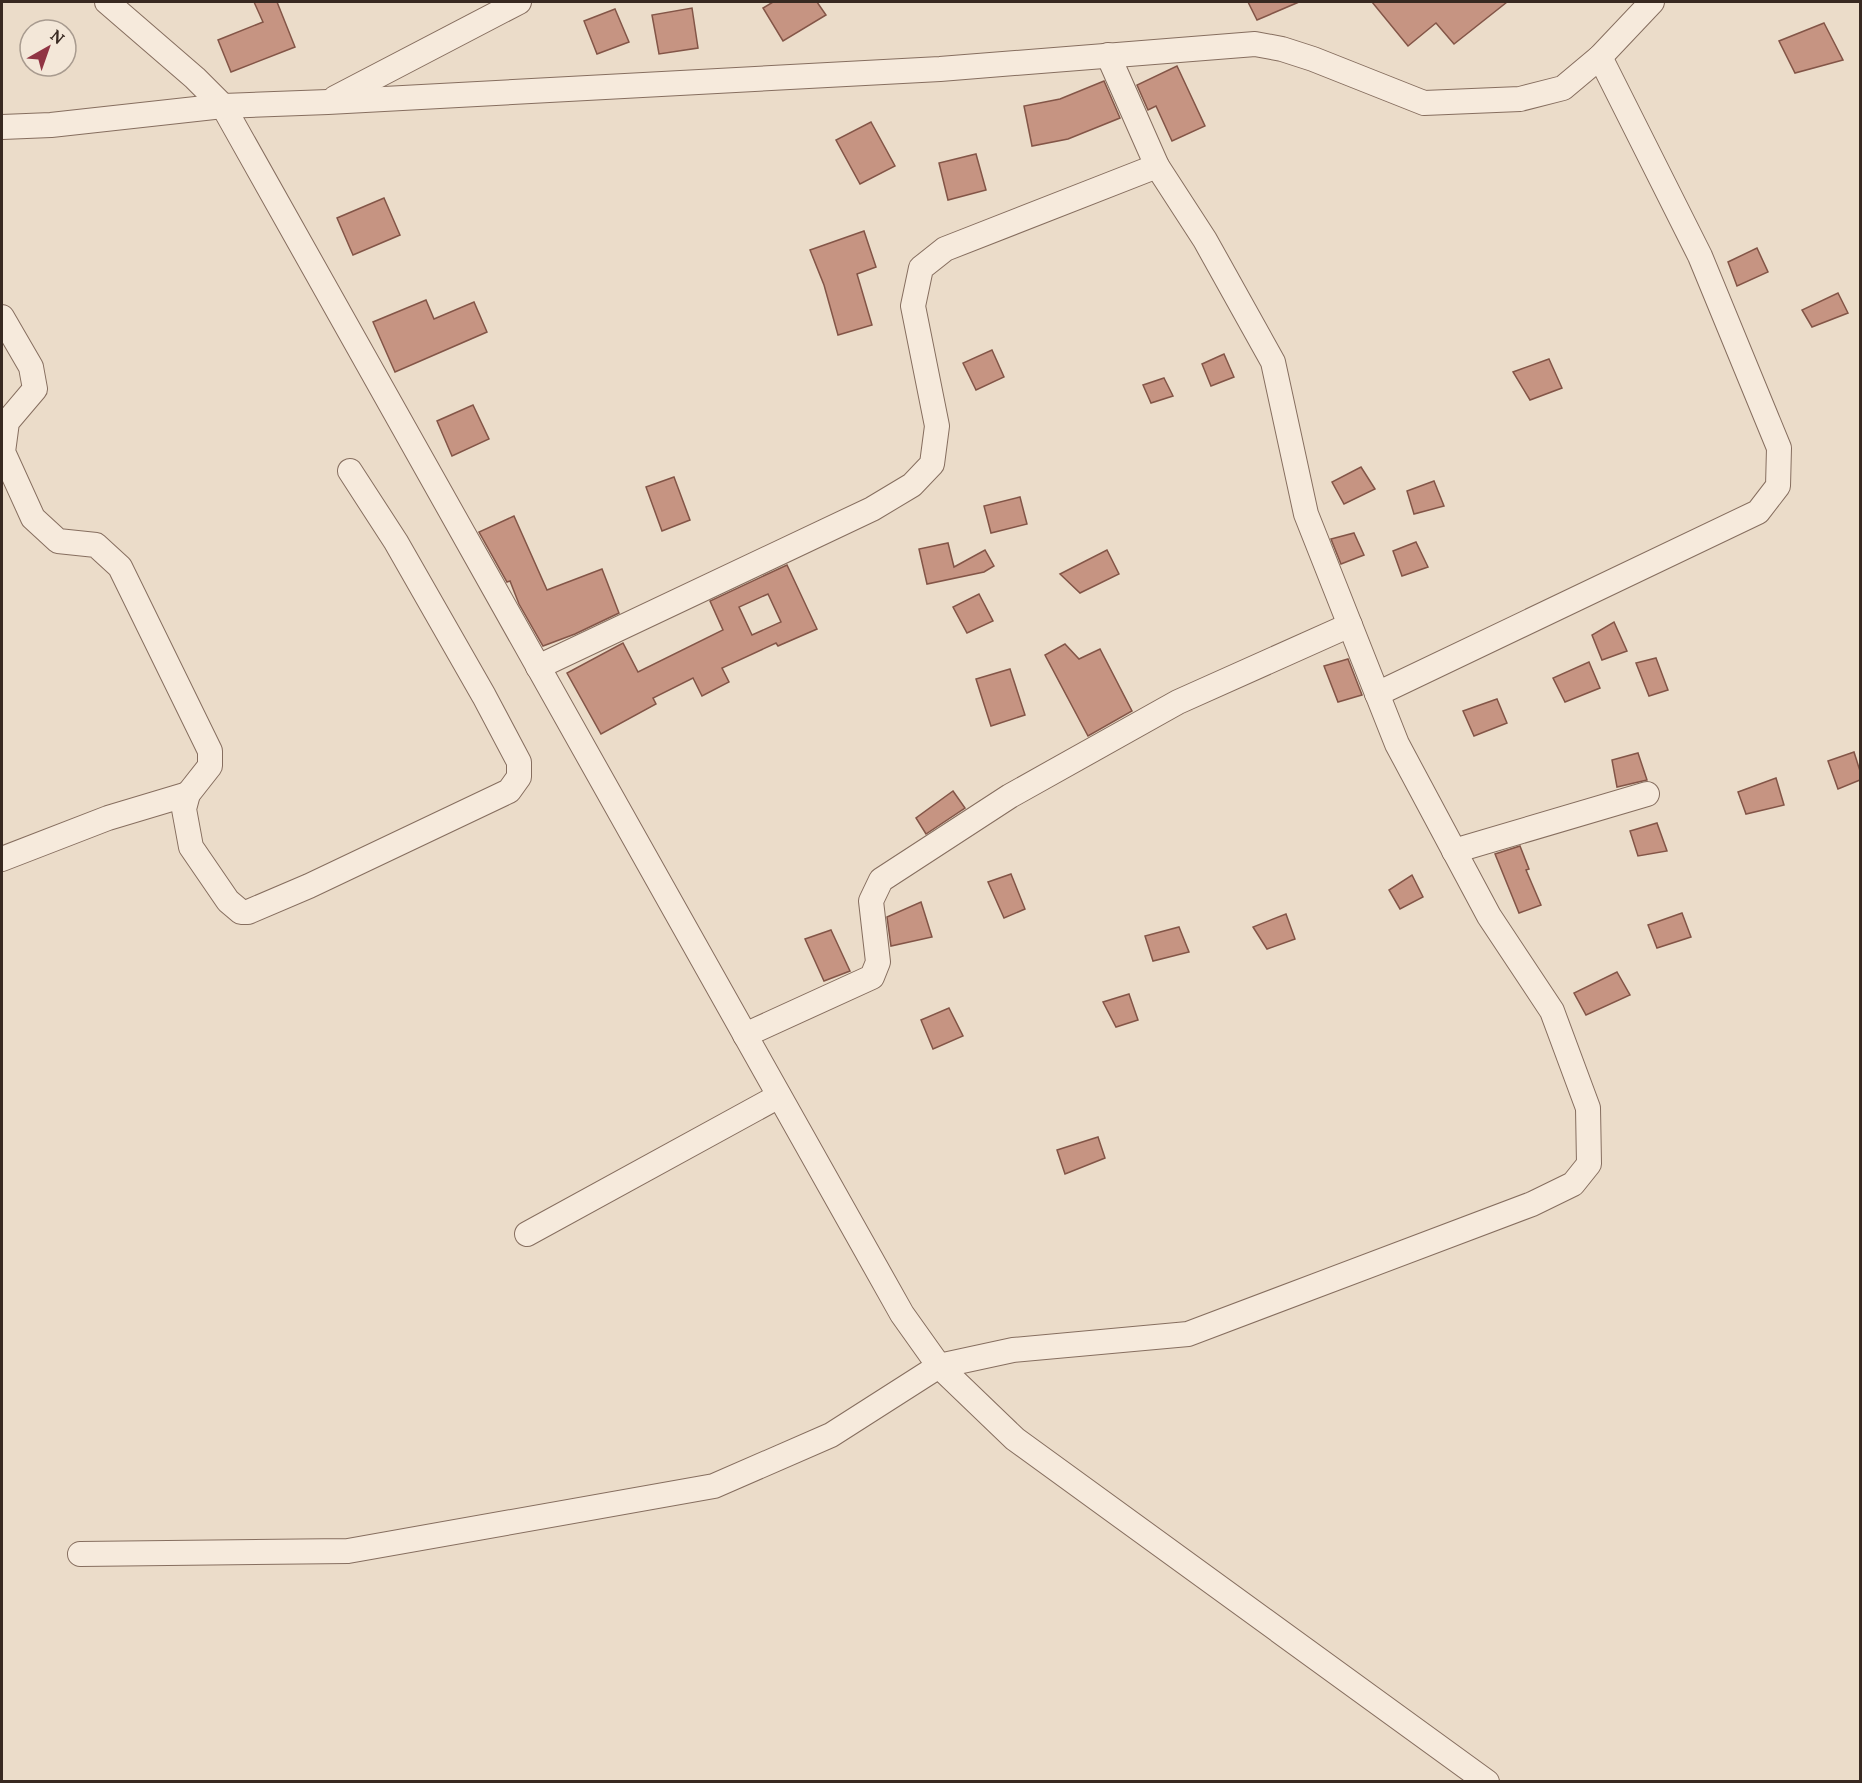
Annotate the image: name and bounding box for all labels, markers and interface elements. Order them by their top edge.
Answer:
north arrow [18,18,78,78]
text: N [46,25,69,48]

